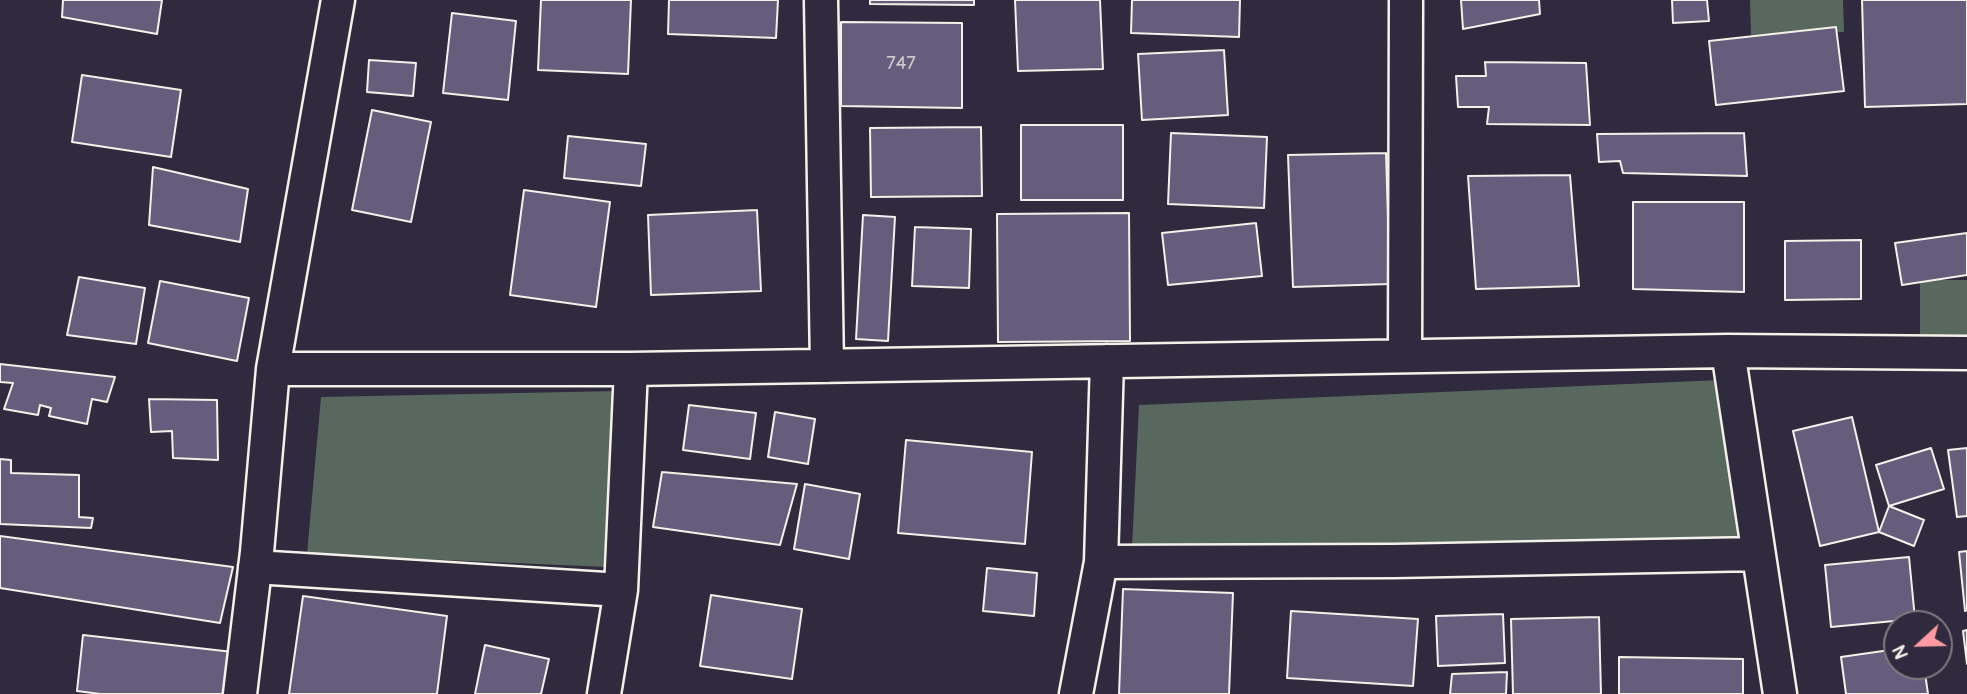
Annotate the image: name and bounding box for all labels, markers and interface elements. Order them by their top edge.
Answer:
house number: 747 [886,53,916,75]
north arrow [1883,610,1953,680]
text: N [1887,642,1914,663]

